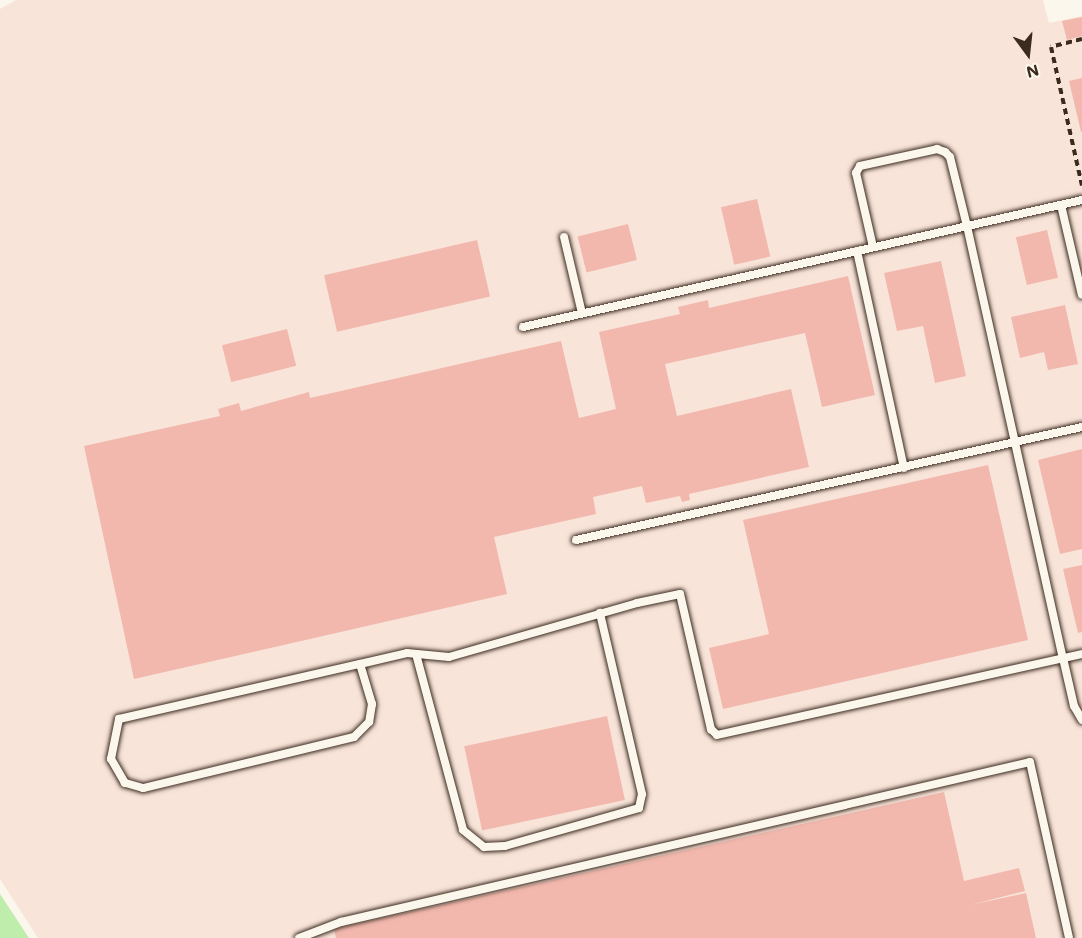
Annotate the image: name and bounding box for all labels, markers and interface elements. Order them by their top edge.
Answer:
north arrow [998,24,1058,84]
text: N [1024,60,1041,84]

